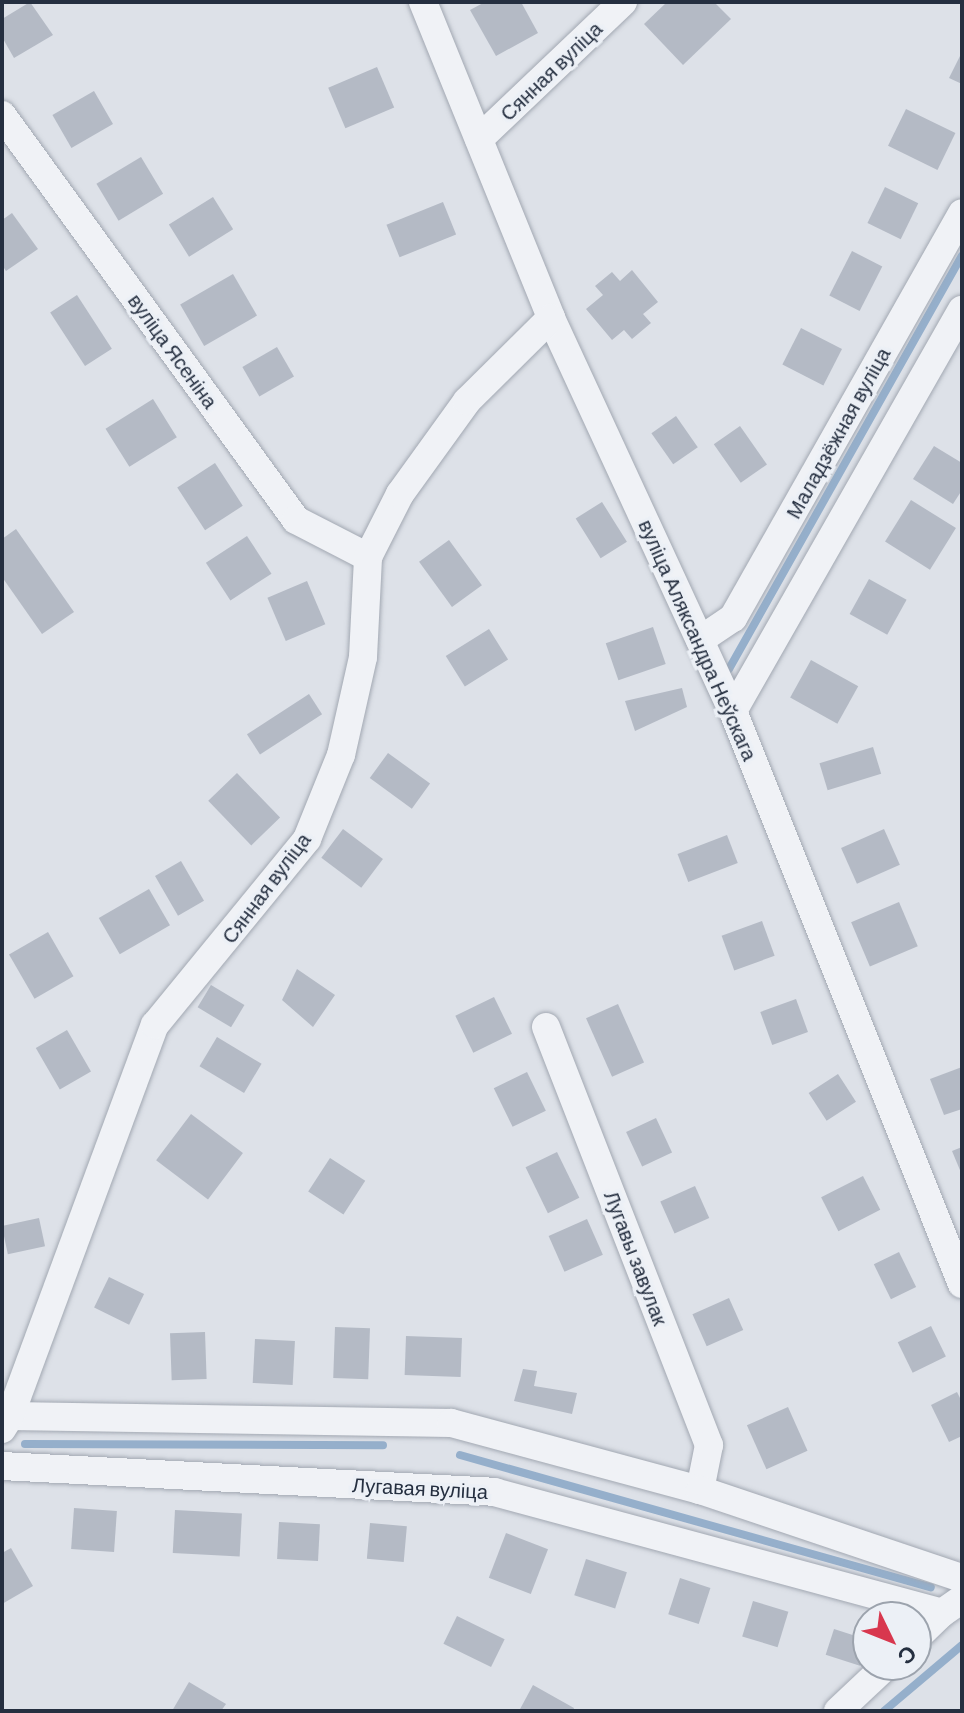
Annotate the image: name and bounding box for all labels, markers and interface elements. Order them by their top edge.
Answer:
street label: Сянная вуліца [495,17,607,125]
street label: вуліца Ясеніна [123,289,223,413]
street label: Маладзёжная вуліца [781,343,895,523]
street label: вуліца Аляксандра Неўскага [634,516,762,764]
street label: Сянная вуліца [217,828,315,948]
street label: Лугавы завулак [599,1187,673,1329]
street label: Лугавая вуліца [351,1472,489,1504]
north arrow [852,1601,932,1681]
text: С [893,1641,923,1671]

